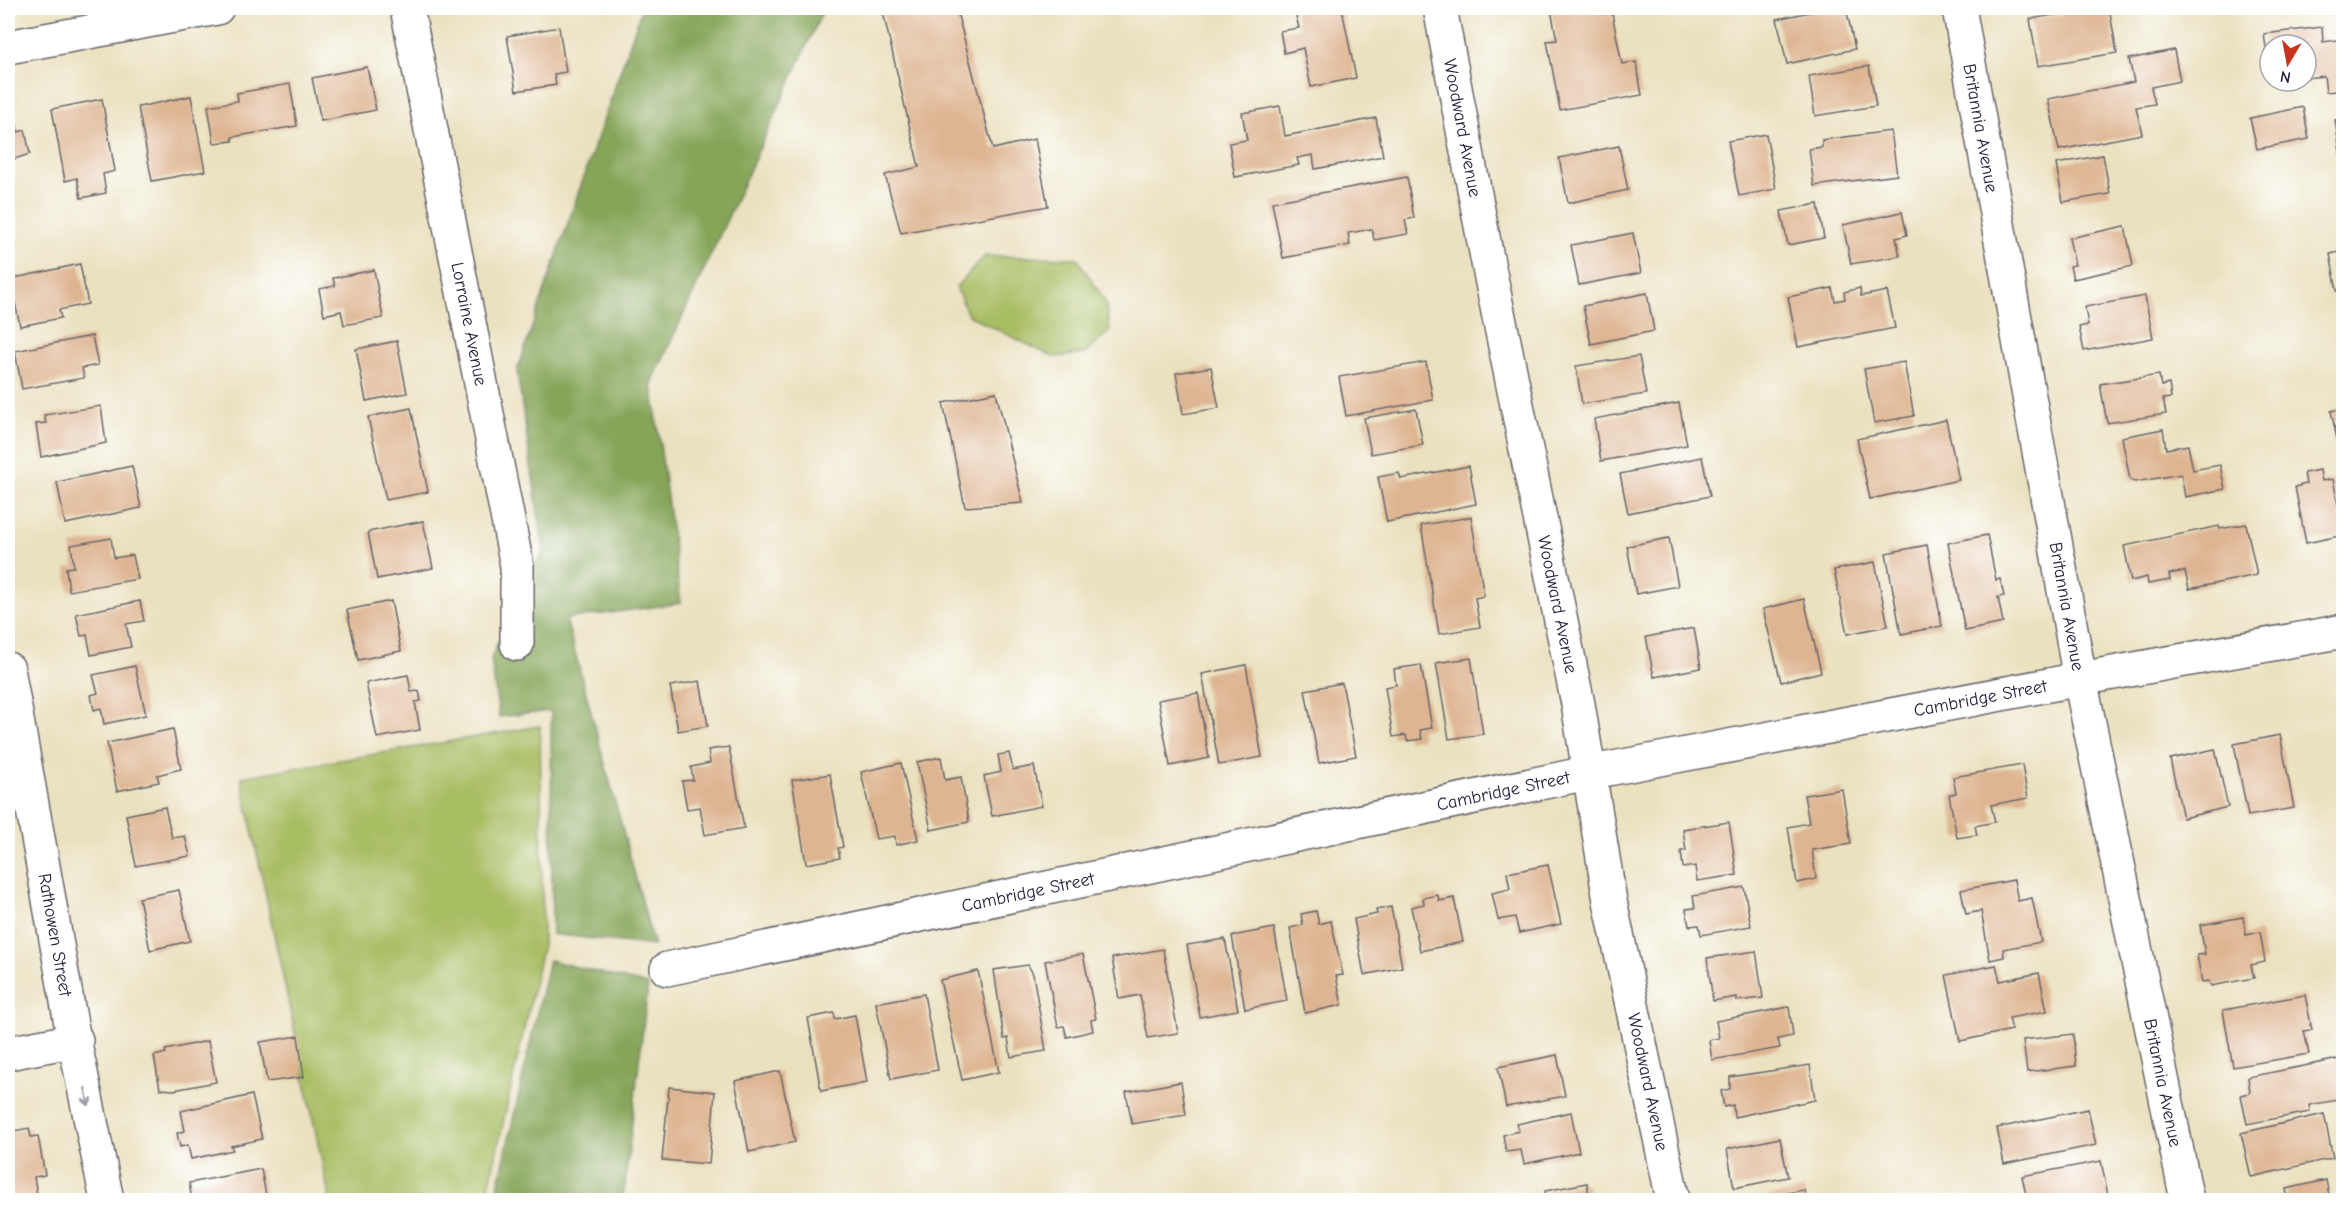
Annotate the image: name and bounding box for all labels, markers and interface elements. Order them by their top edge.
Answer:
north arrow [2258,33,2318,93]
street label: Woodward Avenue [1439,57,1486,199]
street label: Britannia Avenue [1959,62,2003,194]
text: N [2279,67,2292,87]
street label: Lorraine Avenue [447,260,492,388]
street label: Woodward Avenue [1533,534,1582,675]
street label: Britannia Avenue [2045,540,2089,672]
street label: Cambridge Street [1912,675,2050,721]
street label: Cambridge Street [1435,766,1572,815]
street label: Cambridge Street [959,868,1097,916]
street label: Rathowen Street [34,872,77,999]
street label: Woodward Avenue [1623,1011,1673,1153]
street label: Britannia Avenue [2140,1017,2186,1149]
one-way arrow [82,1087,93,1107]

